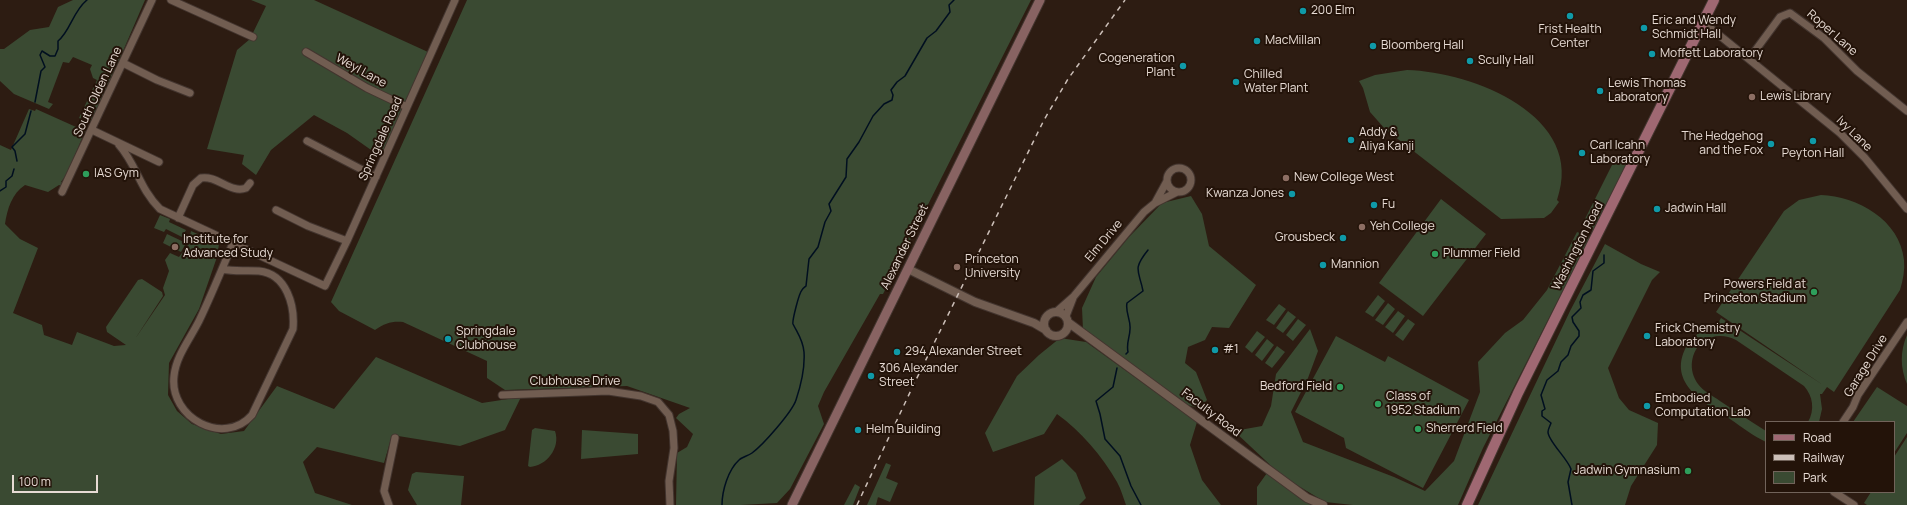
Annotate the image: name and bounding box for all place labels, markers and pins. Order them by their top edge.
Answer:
place label: 200 Elm [1311,4,1355,18]
marker: 200 Elm [1298,6,1308,16]
marker: Frist Health Center [1565,11,1575,21]
place label: Eric and Wendy Schmidt Hall [1652,14,1736,42]
place label: Frist Health Center [1538,23,1602,51]
marker: Eric and Wendy Schmidt Hall [1639,23,1649,33]
place label: MacMillan [1265,34,1321,48]
marker: MacMillan [1252,36,1262,46]
place label: Bloomberg Hall [1381,39,1464,53]
marker: Bloomberg Hall [1368,41,1378,51]
place label: Moffett Laboratory [1660,47,1763,61]
marker: Moffett Laboratory [1647,49,1657,59]
place label: Cogeneration Plant [1099,52,1175,80]
place label: Scully Hall [1478,54,1534,68]
marker: Scully Hall [1465,56,1475,66]
marker: Cogeneration Plant [1178,61,1188,71]
place label: Chilled Water Plant [1244,68,1308,96]
marker: Chilled Water Plant [1231,77,1241,87]
place label: Lewis Thomas Laboratory [1608,77,1686,105]
marker: Lewis Thomas Laboratory [1595,86,1605,96]
place label: Lewis Library [1760,90,1831,104]
marker: Lewis Library [1747,92,1757,102]
place label: Addy & Aliya Kanji [1359,126,1414,154]
place label: The Hedgehog and the Fox [1682,130,1763,158]
marker: Addy & Aliya Kanji [1346,135,1356,145]
marker: Peyton Hall [1808,136,1818,146]
place label: Carl Icahn Laboratory [1590,139,1650,167]
marker: The Hedgehog and the Fox [1766,139,1776,149]
place label: Peyton Hall [1782,147,1844,161]
marker: Carl Icahn Laboratory [1577,148,1587,158]
place label: IAS Gym [94,167,139,181]
marker: IAS Gym [81,169,91,179]
place label: New College West [1294,171,1394,185]
marker: New College West [1281,173,1291,183]
place label: Kwanza Jones [1206,187,1284,201]
marker: Kwanza Jones [1287,189,1297,199]
place label: Fu [1382,198,1395,212]
marker: Fu [1369,200,1379,210]
place label: Jadwin Hall [1665,202,1726,216]
marker: Jadwin Hall [1652,204,1662,214]
place label: Yeh College [1370,220,1435,234]
marker: Yeh College [1357,222,1367,232]
place label: Grousbeck [1275,231,1335,245]
place label: Institute for Advanced Study [183,233,273,261]
marker: Grousbeck [1338,233,1348,243]
marker: Institute for Advanced Study [170,242,180,252]
place label: Plummer Field [1443,247,1520,261]
marker: Plummer Field [1430,249,1440,259]
place label: Princeton University [965,253,1020,281]
place label: Mannion [1331,258,1379,272]
marker: Mannion [1318,260,1328,270]
marker: Princeton University [952,262,962,272]
place label: Powers Field at Princeton Stadium [1704,278,1806,306]
marker: Powers Field at Princeton Stadium [1809,287,1819,297]
place label: Frick Chemistry Laboratory [1655,322,1740,350]
place label: Springdale Clubhouse [456,325,516,353]
marker: Frick Chemistry Laboratory [1642,331,1652,341]
marker: Springdale Clubhouse [443,334,453,344]
place label: #1 [1223,343,1239,357]
place label: 294 Alexander Street [905,345,1022,359]
marker: #1 [1210,345,1220,355]
marker: 294 Alexander Street [892,347,902,357]
place label: 306 Alexander Street [879,362,958,390]
marker: 306 Alexander Street [866,371,876,381]
place label: Bedford Field [1260,380,1332,394]
marker: Bedford Field [1335,382,1345,392]
place label: Class of 1952 Stadium [1386,390,1460,418]
place label: Embodied Computation Lab [1655,392,1751,420]
marker: Class of 1952 Stadium [1373,399,1383,409]
marker: Embodied Computation Lab [1642,401,1652,411]
place label: Sherrerd Field [1426,422,1503,436]
place label: Helm Building [866,423,941,437]
marker: Sherrerd Field [1413,424,1423,434]
marker: Helm Building [853,425,863,435]
place label: Jadwin Gymnasium [1574,464,1680,478]
marker: Jadwin Gymnasium [1683,466,1693,476]

